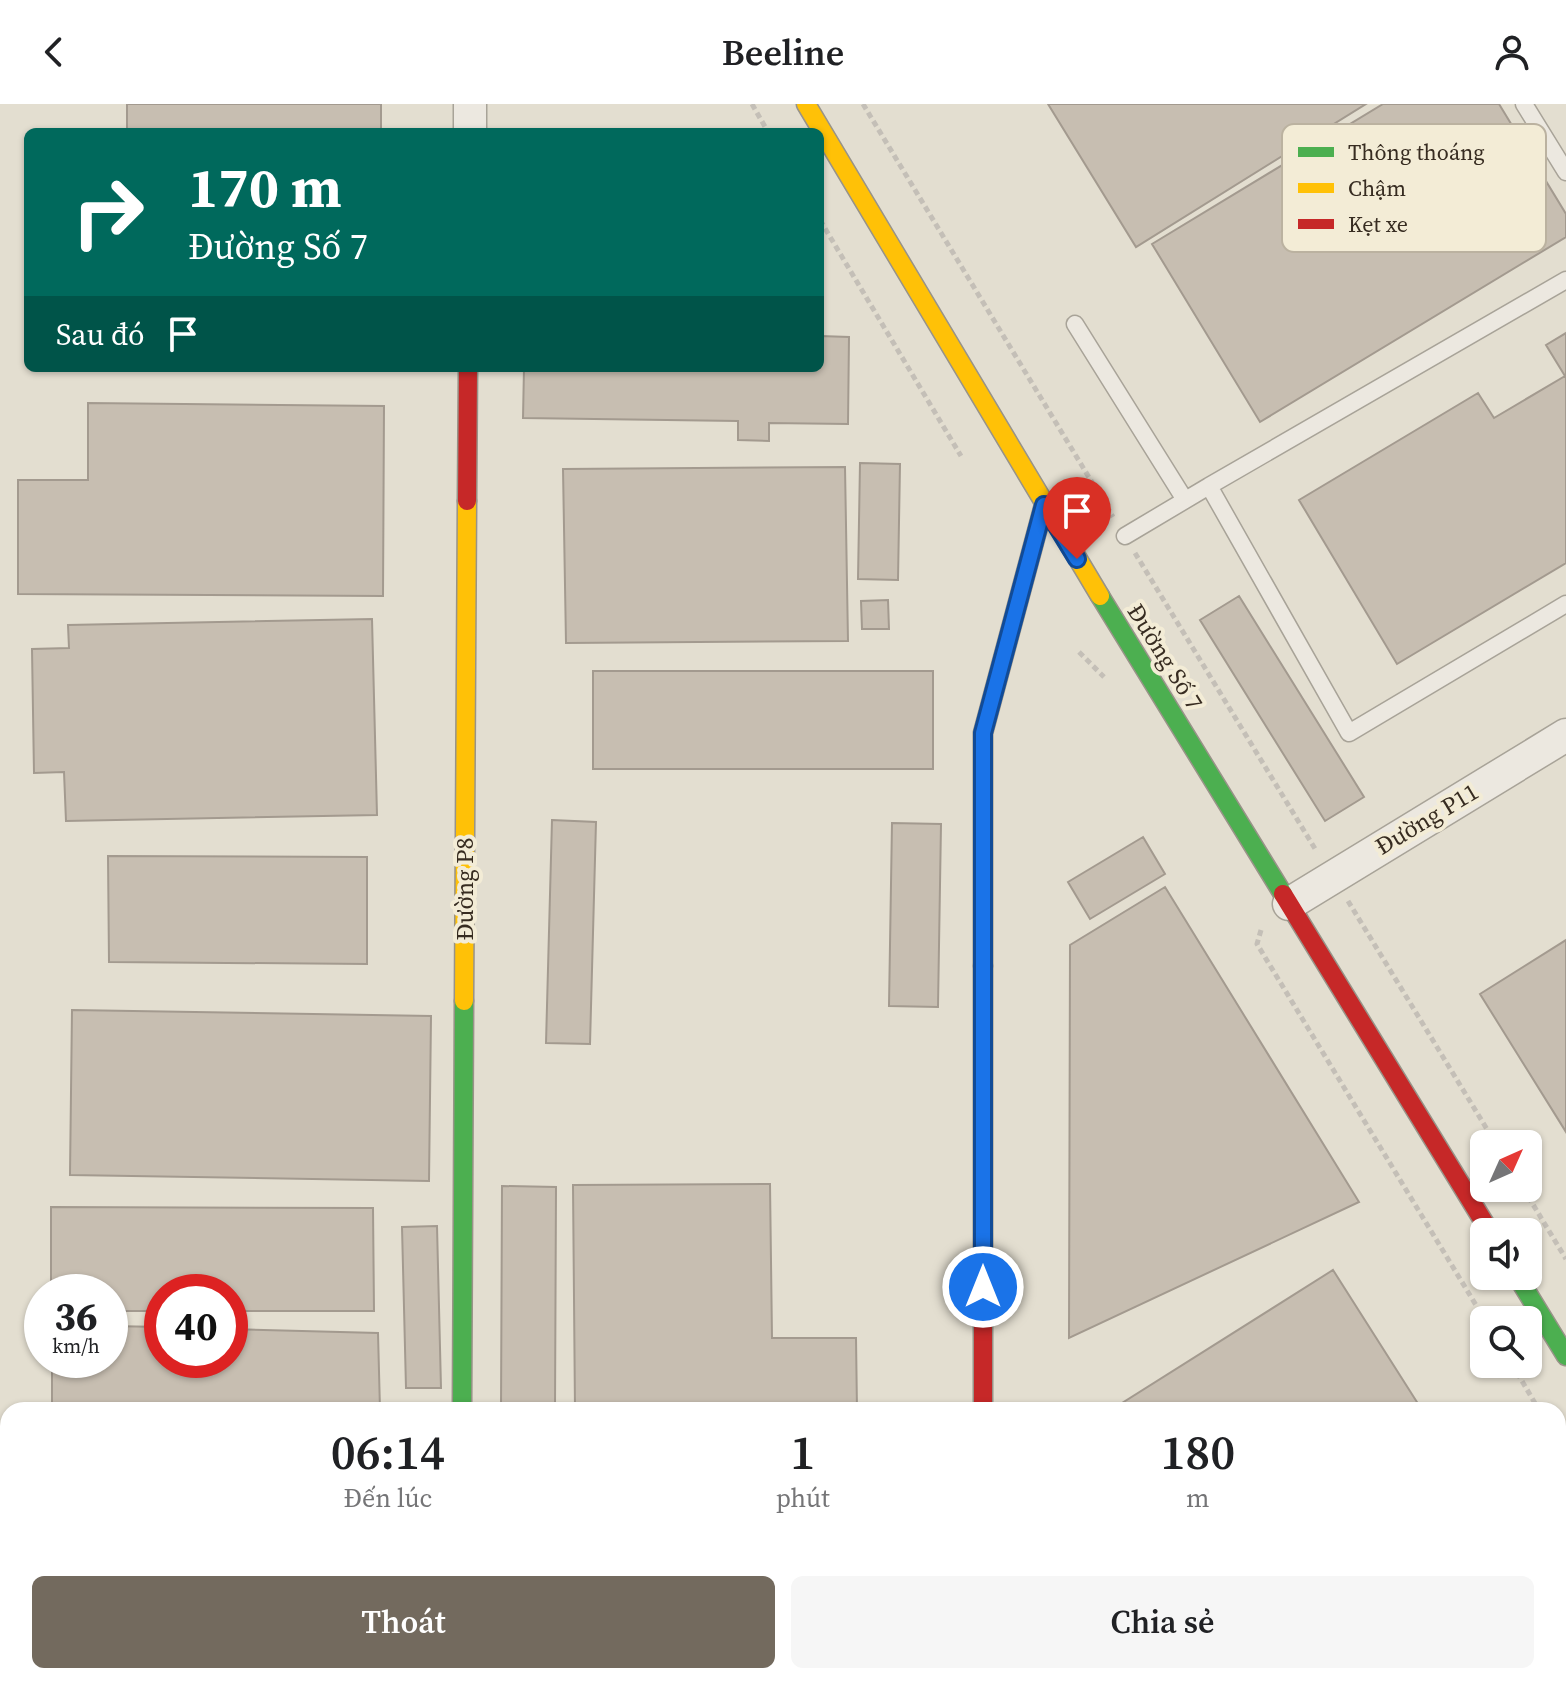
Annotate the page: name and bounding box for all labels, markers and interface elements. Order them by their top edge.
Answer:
text: Beeline [722,28,844,77]
icon: back [32,30,76,74]
icon: person [1490,30,1534,74]
legend [1282,124,1546,252]
text: Thông thoáng [1348,137,1485,167]
text: 170 m [188,149,342,226]
icon: right [56,160,160,264]
text: Chậm [1348,173,1406,203]
text: Kẹt xe [1348,209,1408,239]
text: Đường Số 7 [188,222,368,271]
icon: arrive [161,312,205,356]
text: Sau đó [56,314,145,355]
pin [1043,477,1111,559]
icon: arrive [1055,489,1099,533]
street label: Đường Số 7 [1120,597,1211,716]
street label: Đường P11 [1369,775,1484,862]
street label: Đường P8 [448,838,481,940]
north arrow [1470,1130,1542,1202]
map controls [1470,1130,1542,1378]
button: sound [1470,1218,1542,1290]
position arrow [941,1245,1025,1329]
speed limit sign: 40 [144,1274,248,1378]
text: 36 [54,1289,98,1343]
button: search [1470,1306,1542,1378]
text: km/h [52,1332,100,1360]
text: 06:14 [331,1419,445,1485]
text: 1 [790,1419,815,1485]
text: 180 [1160,1419,1235,1485]
text: Đến lúc [344,1480,432,1516]
text: phút [776,1480,830,1516]
text: m [1186,1480,1210,1516]
button: Thoát [32,1576,775,1668]
button: Chia sẻ [791,1576,1534,1668]

